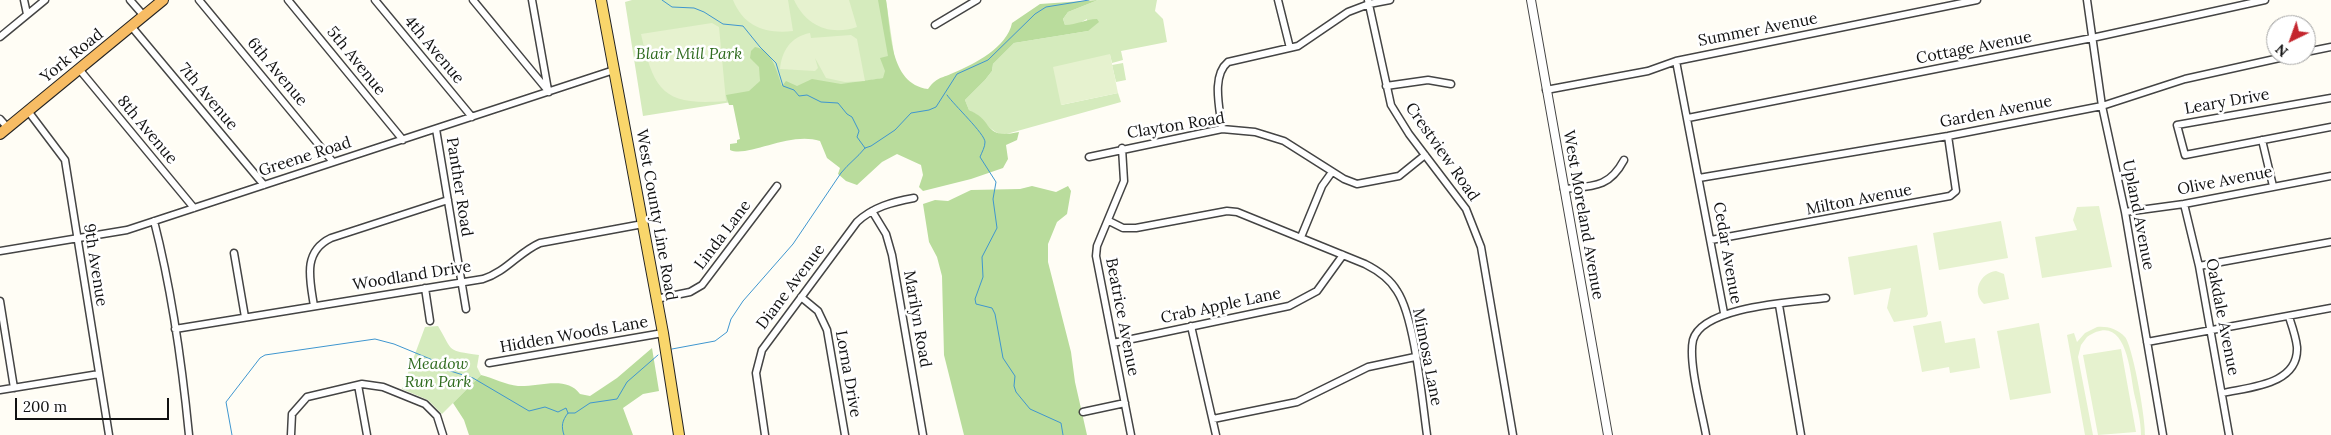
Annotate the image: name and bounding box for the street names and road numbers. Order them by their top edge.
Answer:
street label: Summer Avenue [1697,9,1819,51]
street label: 4th Avenue [400,12,468,88]
street label: 5th Avenue [322,23,390,99]
street label: York Road [37,25,107,87]
street label: Cottage Avenue [1915,27,2033,69]
street label: 6th Avenue [243,34,311,110]
street label: 7th Avenue [174,60,242,134]
street label: Leary Drive [2183,85,2271,119]
street label: 8th Avenue [113,92,181,168]
street label: Garden Avenue [1938,92,2054,132]
street label: Crestview Road [1401,99,1483,205]
street label: Clayton Road [1126,109,1226,143]
street label: West County Line Road [631,128,681,302]
street label: West Moreland Avenue [1559,129,1607,301]
street label: Greene Road [256,133,354,181]
street label: Panther Road [442,136,476,238]
street label: Upland Avenue [2118,158,2158,272]
street label: Olive Avenue [2176,162,2274,200]
street label: Milton Avenue [1804,180,1914,220]
street label: Linda Lane [691,197,755,273]
street label: Cedar Avenue [1709,201,1745,305]
street label: 9th Avenue [79,222,111,308]
street label: Diane Avenue [753,241,829,333]
street label: Beatrice Avenue [1101,256,1143,378]
street label: Woodland Drive [351,257,473,295]
street label: Oakdale Avenue [2201,257,2243,377]
street label: Marilyn Road [899,269,935,369]
street label: Crab Apple Lane [1159,284,1283,328]
street label: Mimosa Lane [1408,307,1446,407]
street label: Hidden Woods Lane [498,313,650,357]
street label: Lorna Drive [831,329,865,419]

